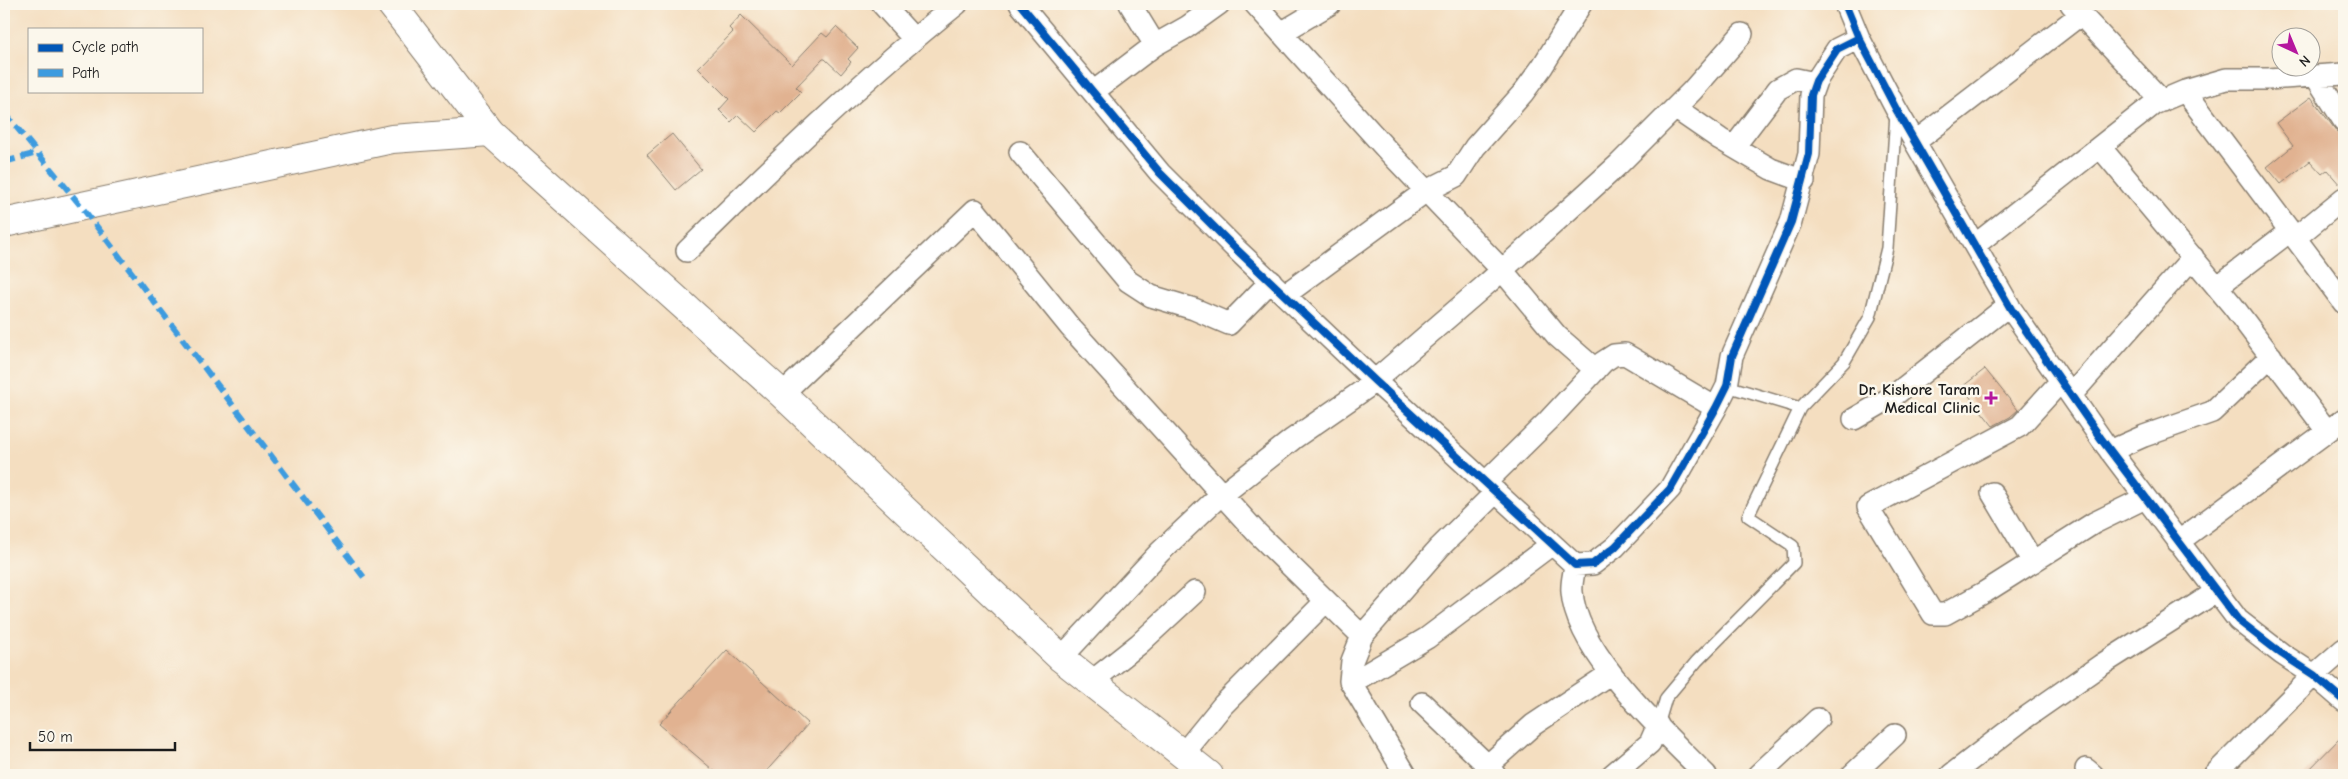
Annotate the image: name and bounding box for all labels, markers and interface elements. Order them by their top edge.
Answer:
legend [28,28,202,92]
north arrow [2270,28,2320,78]
text: Cycle path [72,38,139,56]
text: N [2295,52,2314,70]
text: Path [72,64,100,82]
place label: Dr. Kishore Taram Medical Clinic [1859,381,1980,417]
marker: Dr. Kishore Taram Medical Clinic [1984,391,1998,405]
scale bar [30,719,175,751]
text: 50 m [38,728,73,746]

